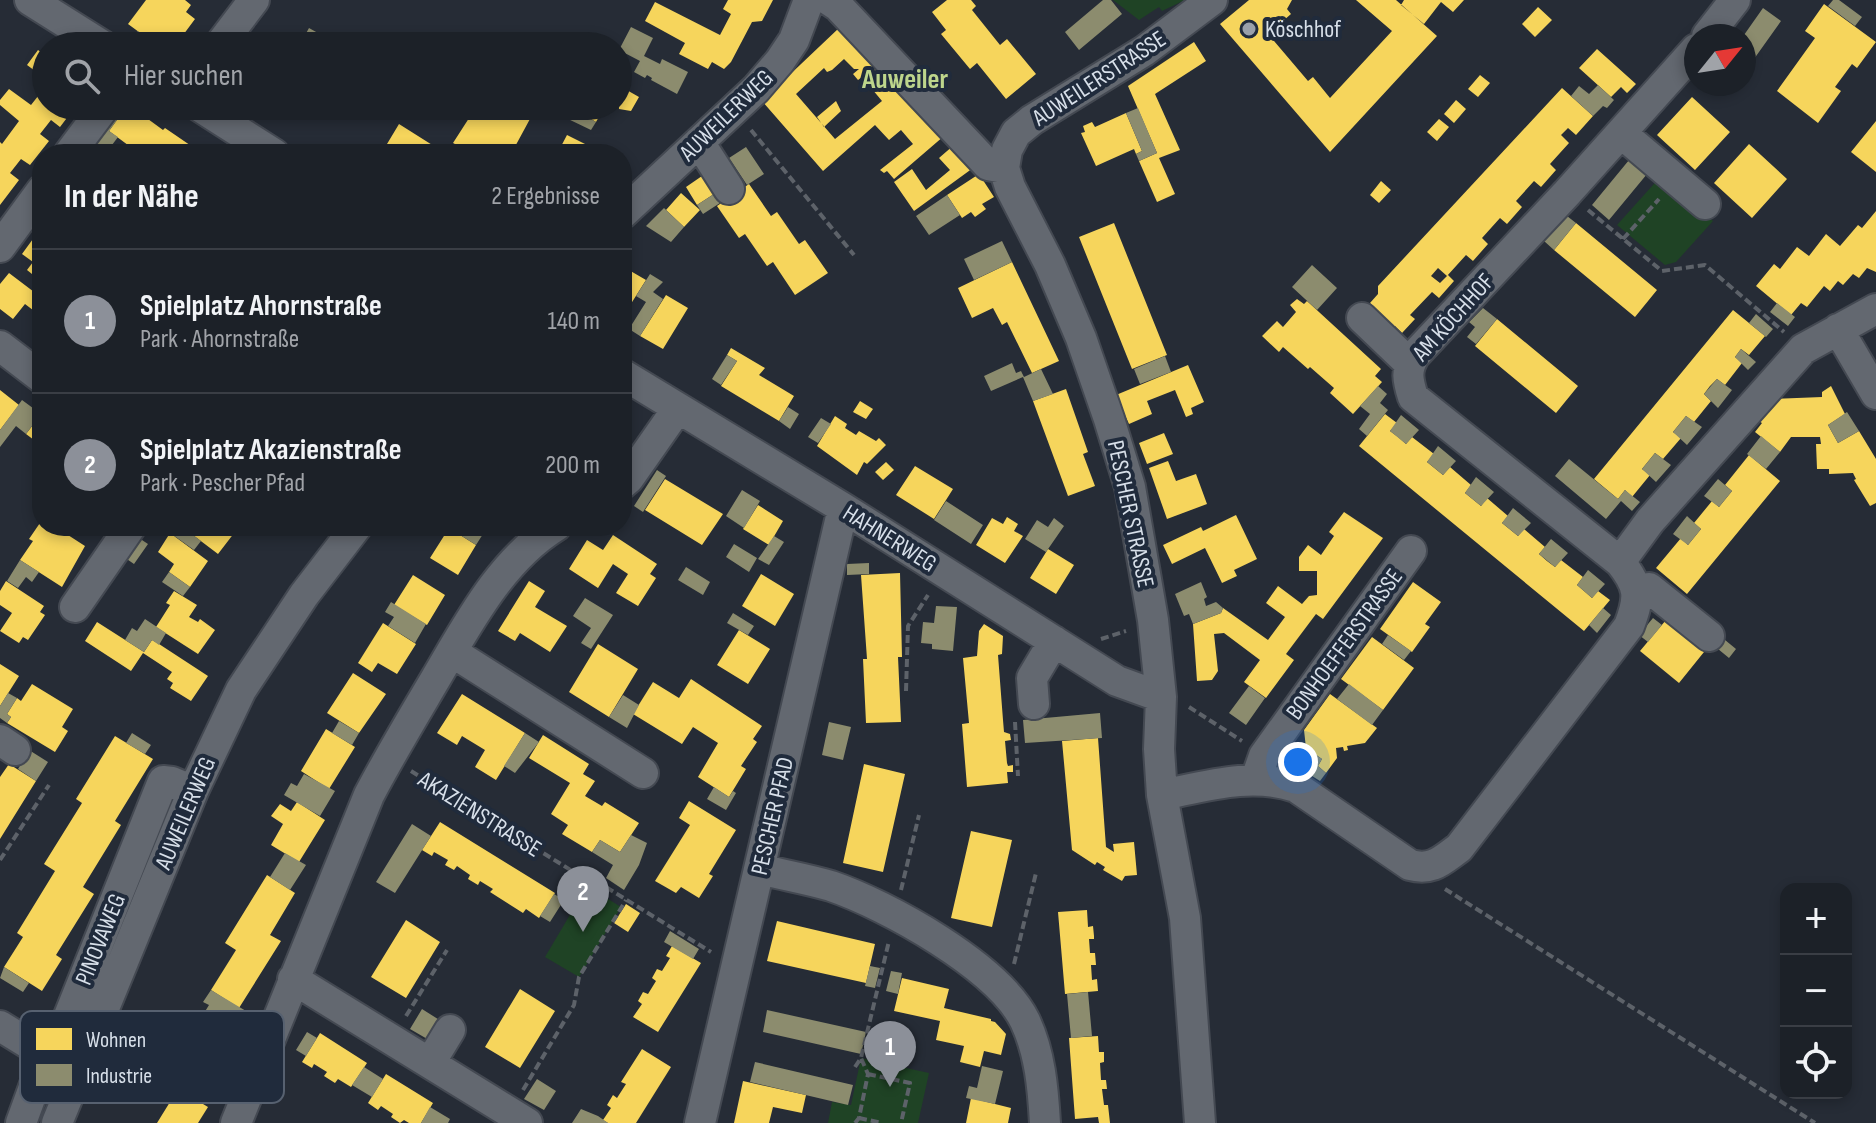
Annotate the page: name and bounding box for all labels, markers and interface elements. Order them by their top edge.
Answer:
place label: Köschhof [1265,15,1342,44]
marker: Köschhof [1240,20,1258,38]
north arrow [1684,24,1756,96]
street label: AUWEILERSTRASSE [1026,25,1171,133]
search box [32,32,632,120]
icon: search [60,54,104,98]
text: Hier suchen [124,58,243,94]
district label: Auweiler [861,63,948,96]
street label: AUWEILERWEG [673,64,779,168]
text: In der Nähe [64,176,199,217]
text: 2 Ergebnisse [491,181,600,212]
street label: AM KÖCHHOF [1406,267,1500,368]
text: Spielplatz Ahornstraße [140,288,382,324]
text: 1 [85,306,95,337]
text: 140 m [548,306,600,337]
text: Park · Ahornstraße [140,324,299,355]
text: Spielplatz Akazienstraße [140,432,402,468]
street label: PESCHER STRASSE [1101,438,1160,590]
text: 2 [84,450,96,481]
text: 200 m [545,450,600,481]
text: Park · Pescher Pfad [140,468,305,499]
street label: HAHNERWEG [838,498,942,579]
street label: BONHOEFFERSTRASSE [1280,563,1409,725]
your location [1278,742,1318,782]
street label: AUWEILERWEG [148,753,222,875]
street label: PESCHER PFAD [745,754,800,878]
street label: AKAZIENSTRASSE [412,765,547,864]
pin: 2 [557,866,609,932]
map controls [1780,883,1852,1099]
button: + [1780,883,1852,955]
street label: PINOVAWEG [69,889,132,989]
button: − [1780,955,1852,1027]
legend [20,1011,284,1103]
pin: 1 [864,1021,916,1087]
text: Wohnen [86,1027,146,1054]
button: locate [1780,1027,1852,1099]
text: Industrie [86,1063,152,1090]

